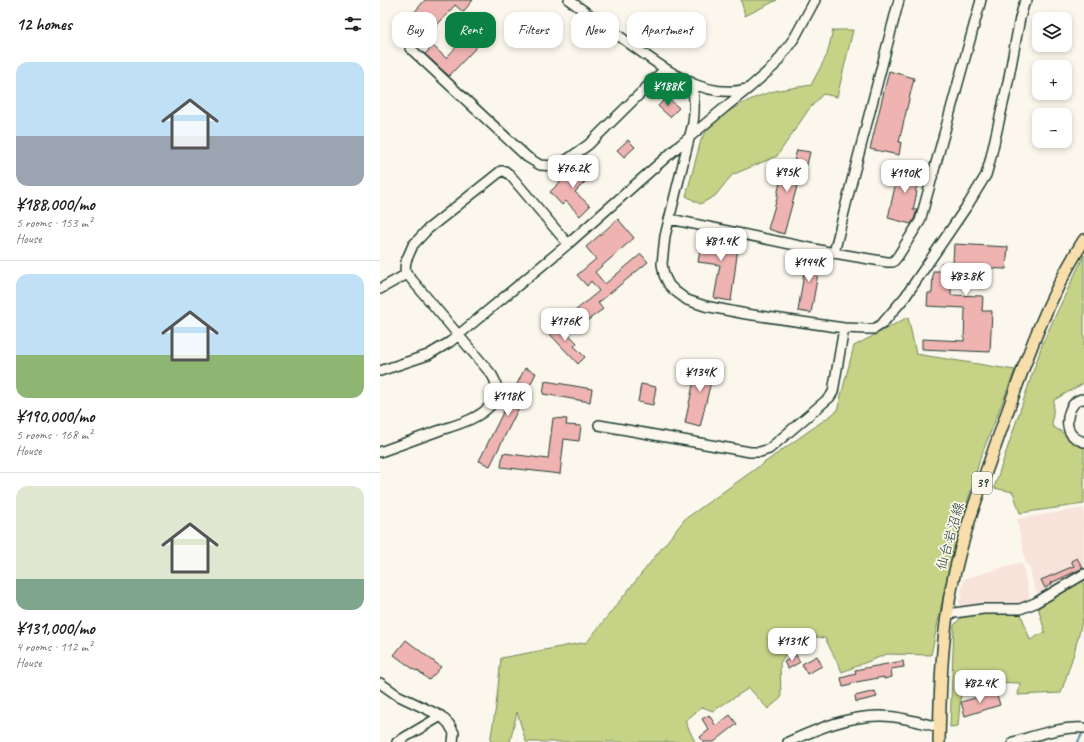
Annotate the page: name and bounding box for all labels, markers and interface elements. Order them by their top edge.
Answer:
chip: Buy [392,12,437,48]
chip: Rent [445,12,496,48]
chip: Filters [504,12,563,48]
chip: New [571,12,619,48]
chip: Apartment [627,12,706,48]
map controls [1032,12,1072,148]
button: layers [1032,12,1072,52]
icon: filters [342,13,364,35]
text: 12 homes [16,14,72,35]
button: + [1032,60,1072,100]
pin: ¥188K [640,73,696,107]
text: ¥188K [653,78,683,94]
icon: home [154,88,226,160]
button: − [1032,108,1072,148]
pin: ¥76.2K [540,155,606,189]
pin: ¥95K [763,159,811,193]
text: ¥76.2K [557,160,589,176]
pin: ¥190K [877,160,933,194]
text: ¥95K [775,164,799,180]
text: ¥190K [890,165,920,181]
text: ¥188,000/mo [16,194,95,215]
text: 5 rooms · 153 m² [16,215,92,231]
pin: ¥81.4K [688,228,754,262]
text: House [16,231,41,247]
text: ¥81.4K [705,233,737,249]
pin: ¥144K [781,249,837,283]
text: ¥144K [794,254,824,270]
pin: ¥83.8K [933,263,999,297]
text: ¥83.8K [950,268,982,284]
icon: home [154,300,226,372]
pin: ¥176K [537,308,593,342]
text: ¥176K [550,313,580,329]
pin: ¥134K [672,359,728,393]
text: ¥134K [685,364,715,380]
pin: ¥118K [480,383,536,417]
text: ¥118K [493,388,523,404]
text: ¥190,000/mo [16,406,95,427]
text: 5 rooms · 168 m² [16,427,92,443]
text: House [16,443,41,459]
road number: 39 [972,472,992,494]
street label: 仙台岩沼線 [932,500,968,572]
icon: home [154,512,226,584]
text: ¥131,000/mo [16,618,95,639]
pin: ¥131K [764,628,820,662]
text: ¥131K [777,633,807,649]
text: 4 rooms · 112 m² [16,639,92,655]
text: House [16,655,41,671]
pin: ¥82.4K [947,670,1013,704]
text: ¥82.4K [964,675,996,691]

